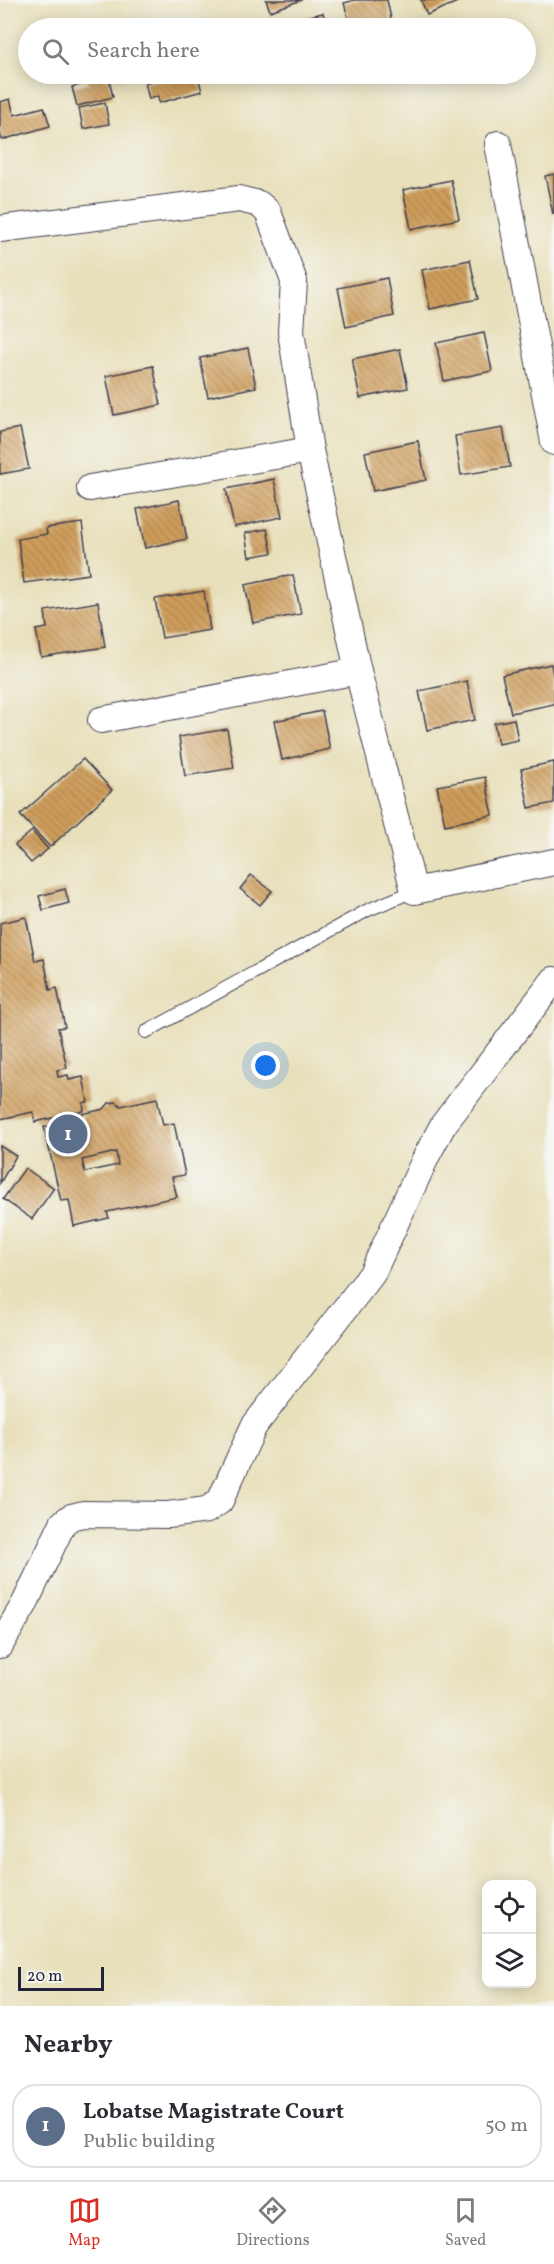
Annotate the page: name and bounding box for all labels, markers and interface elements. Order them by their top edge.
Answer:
search box [18,18,536,84]
icon: search [39,35,72,68]
text: Search here [87,36,200,67]
your location [251,1051,280,1080]
pin: 1 [48,1112,88,1156]
map controls [482,1880,536,1988]
button: locate [482,1880,536,1934]
button: layers [482,1934,536,1988]
scale bar [18,1964,104,1992]
text: 20 m [27,1966,62,1988]
text: Nearby [24,2027,113,2063]
text: Lobatse Magistrate Court [83,2097,344,2128]
text: 1 [41,2112,50,2140]
text: 50 m [485,2112,528,2140]
text: Public building [83,2128,215,2156]
tab: Map [68,2194,101,2252]
tab: Directions [236,2194,310,2252]
tab: Saved [445,2194,486,2252]

